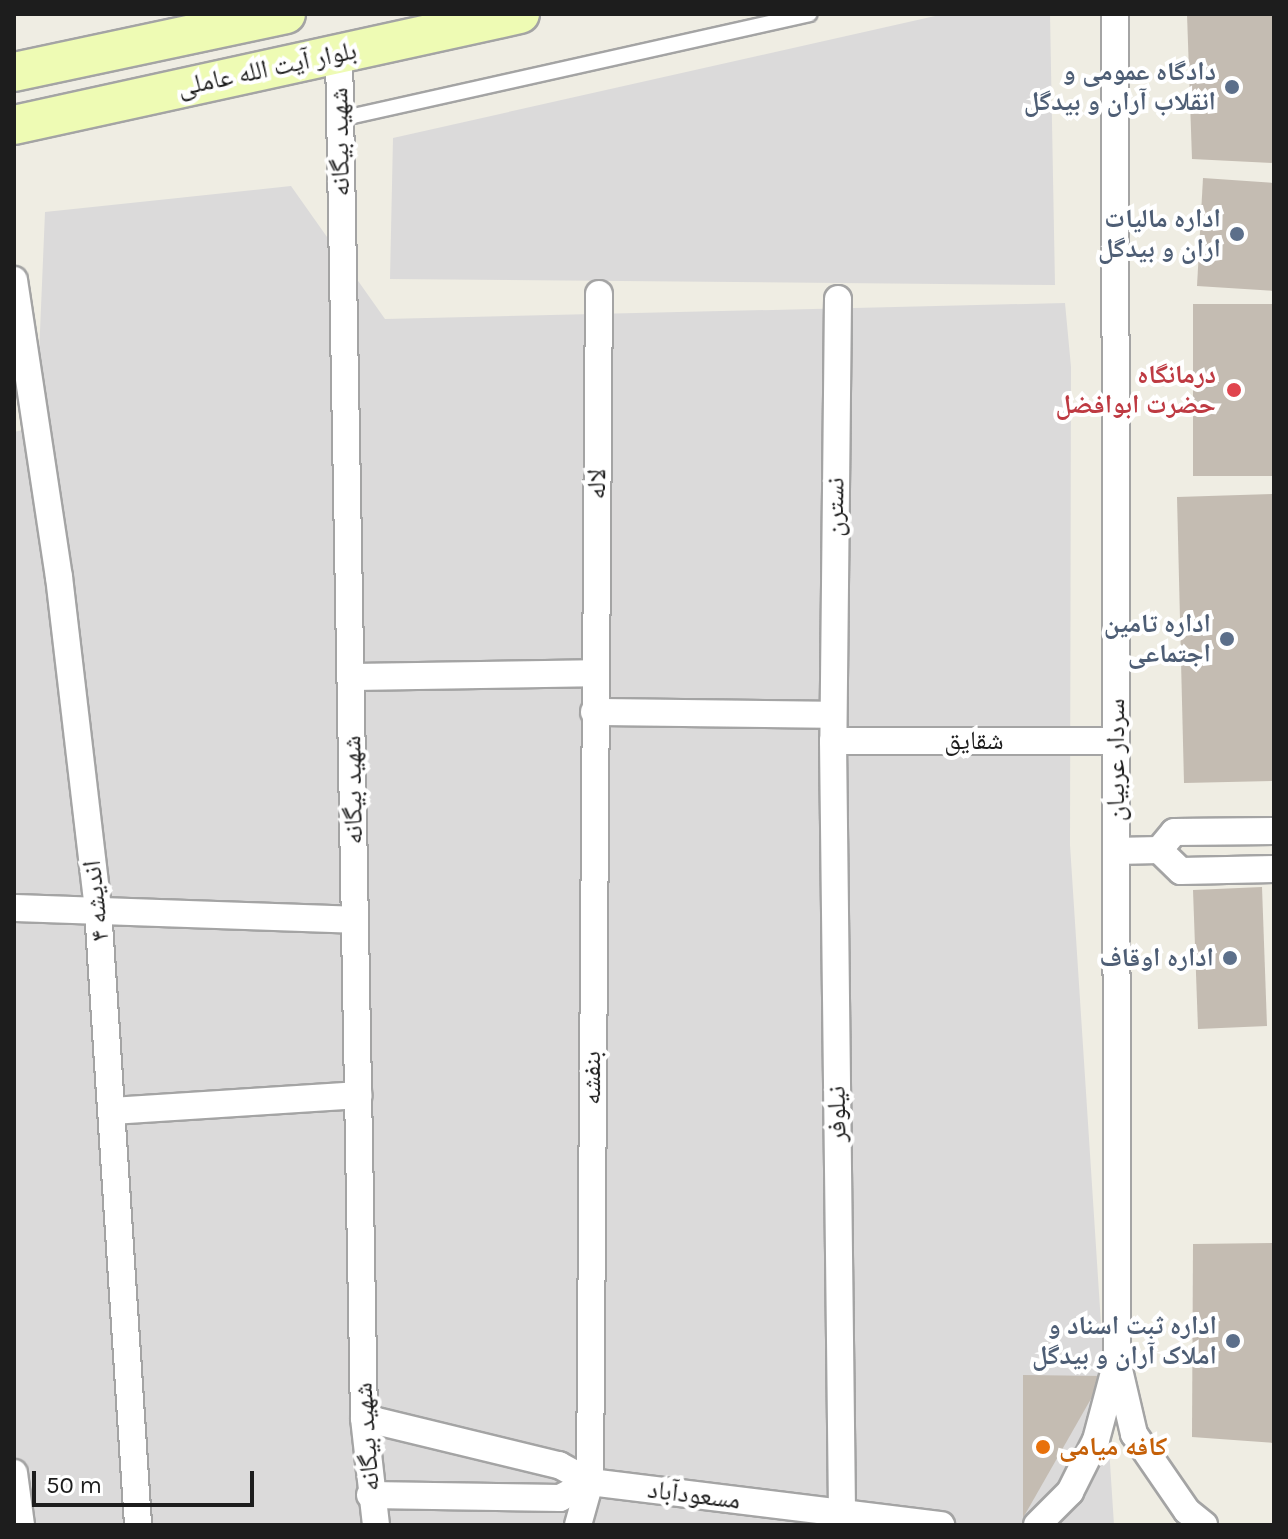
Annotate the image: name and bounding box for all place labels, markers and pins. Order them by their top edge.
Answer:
place label: دادگاه عمومی و انقلاب آران و بیدگل [1024,56,1216,118]
marker: دادگاه عمومی و انقلاب آران و بیدگل [1223,78,1241,96]
place label: اداره مالیات اران و بیدگل [1098,203,1221,264]
marker: اداره مالیات اران و بیدگل [1228,225,1246,243]
place label: درمانگاه حضرت ابوافضل [1056,359,1216,420]
marker: درمانگاه حضرت ابوافضل [1223,379,1245,401]
place label: اداره تامین اجتماعی [1104,608,1211,670]
marker: اداره تامین اجتماعی [1218,630,1236,648]
place label: اداره اوقاف [1100,942,1214,974]
marker: اداره اوقاف [1221,949,1239,967]
place label: اداره ثبت اسناد و املاک آران و بیدگل [1032,1310,1217,1372]
marker: اداره ثبت اسناد و املاک آران و بیدگل [1224,1332,1242,1350]
place label: کافه میامی [1059,1431,1167,1463]
marker: کافه میامی [1034,1438,1052,1456]

